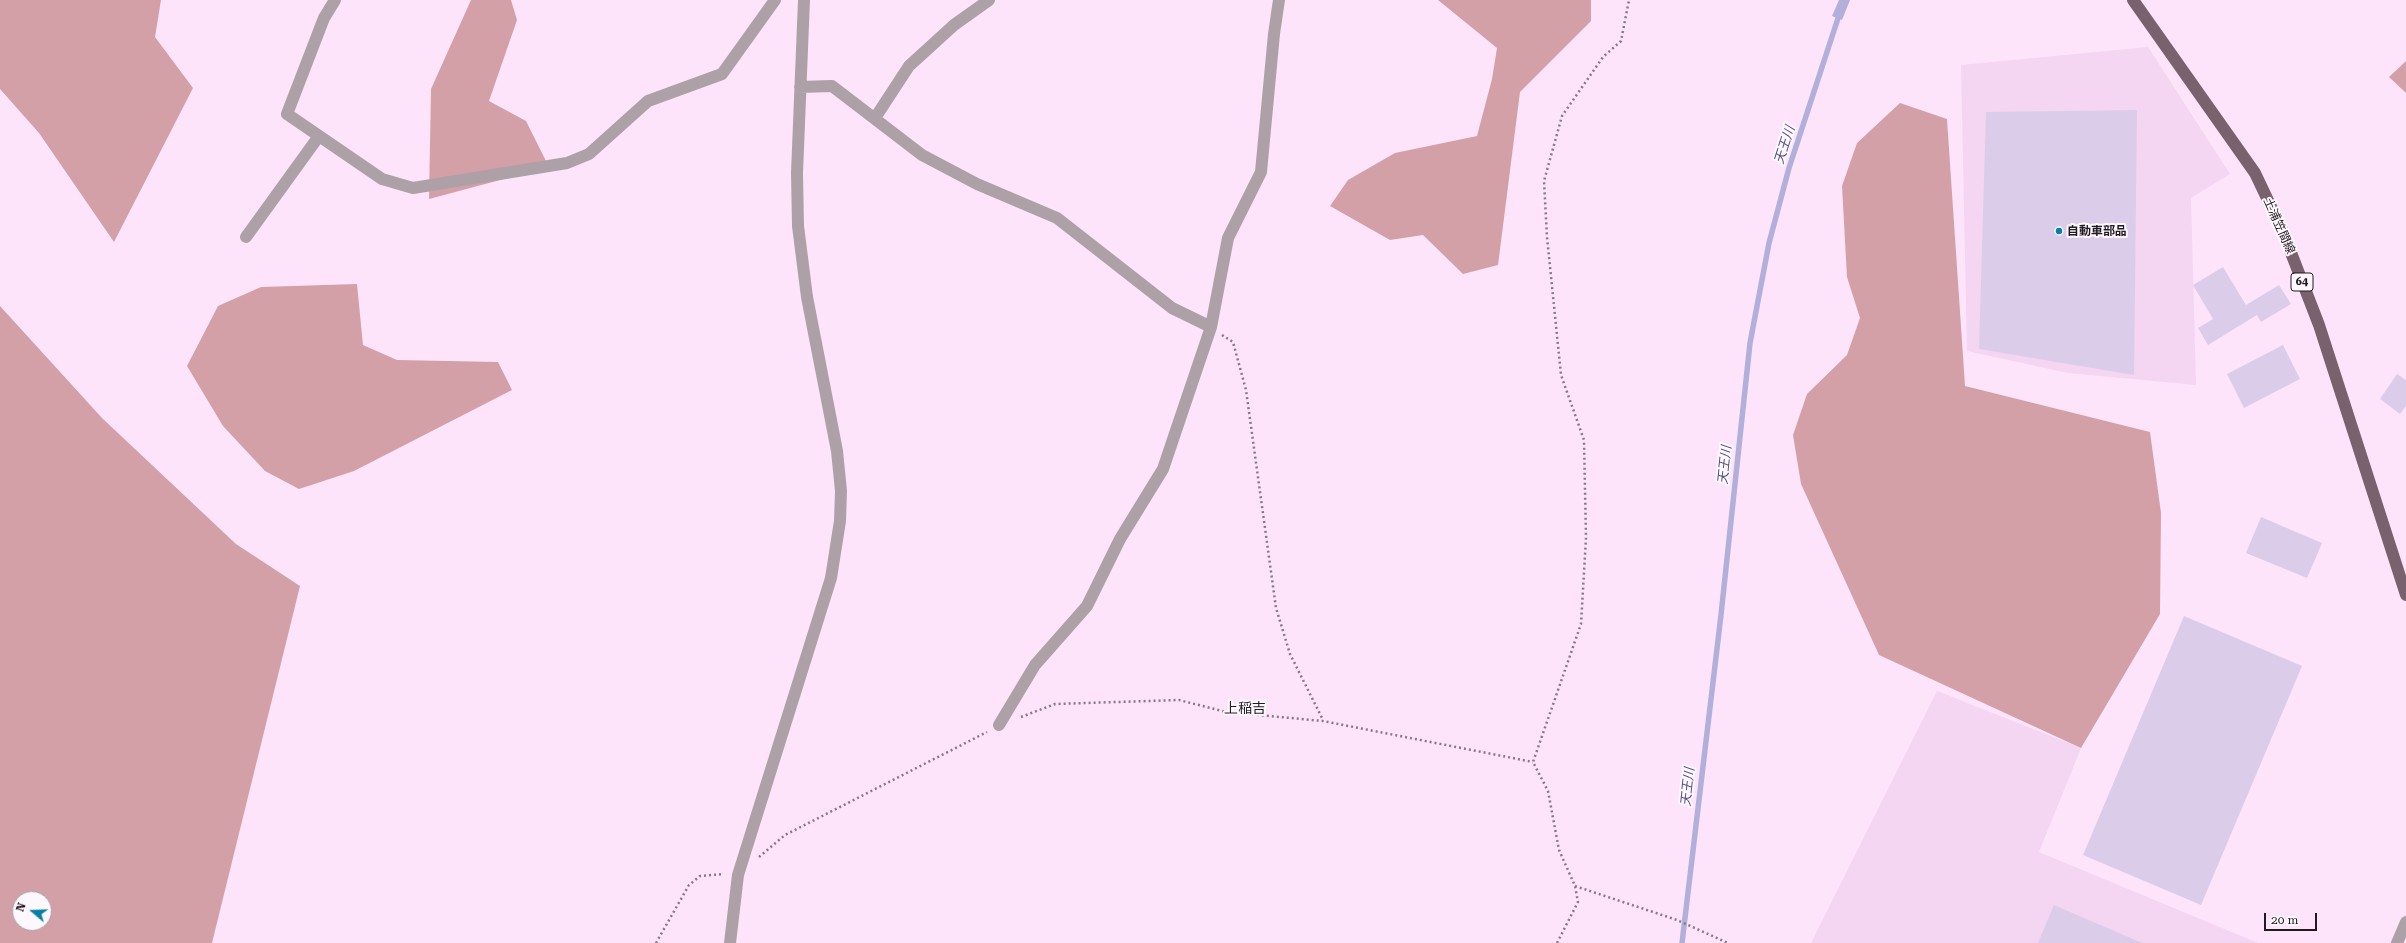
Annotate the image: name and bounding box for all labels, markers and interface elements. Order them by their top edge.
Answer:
water label: 天王川 [1772,124,1798,166]
street label: 土浦笠間線 [2260,196,2298,256]
place label: 自動車部品 [2067,224,2127,238]
marker: 自動車部品 [2054,226,2064,236]
road number: 64 [2291,273,2313,291]
water label: 天王川 [1715,445,1735,485]
district label: 上稲吉 [1224,701,1266,717]
water label: 天王川 [1678,767,1698,807]
north arrow [12,891,52,931]
text: N [14,901,29,913]
scale bar [2266,905,2319,931]
text: 20 m [2271,913,2298,927]

